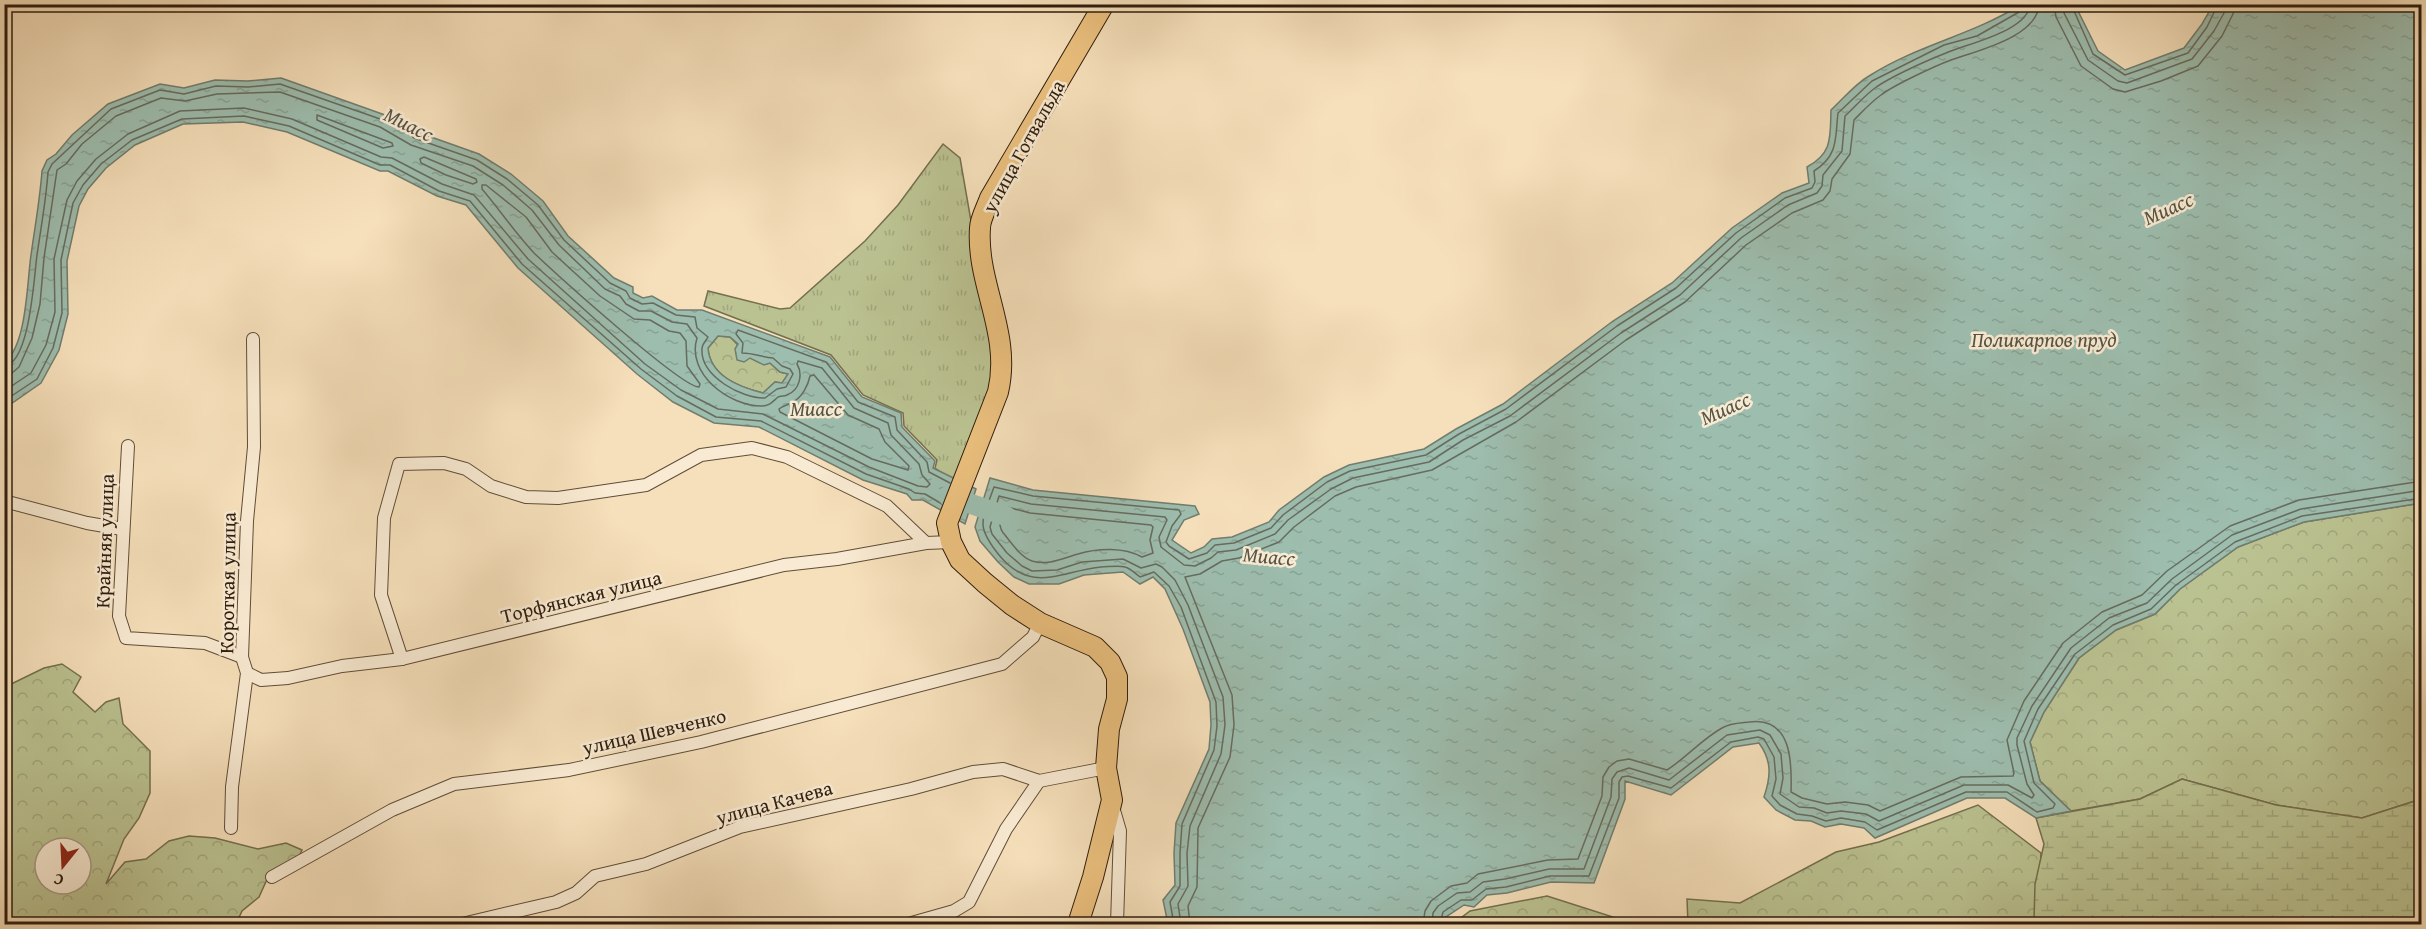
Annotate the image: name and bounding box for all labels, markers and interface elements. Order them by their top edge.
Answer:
street label: улица Готвальда [974,74,1072,219]
water label: Миасс [379,99,440,150]
water label: Миасс [2138,183,2199,233]
water label: Поликарпов пруд [1971,324,2117,355]
water label: Миасс [1695,383,1756,433]
water label: Миасс [790,393,843,424]
street label: Крайняя улица [87,473,121,609]
street label: Короткая улица [211,511,243,654]
water label: Миасс [1242,538,1297,574]
street label: Торфянская улица [498,562,665,630]
street label: улица Шевченко [578,700,729,762]
street label: улица Качева [712,772,836,832]
north arrow [33,836,93,896]
text: С [50,867,66,893]

